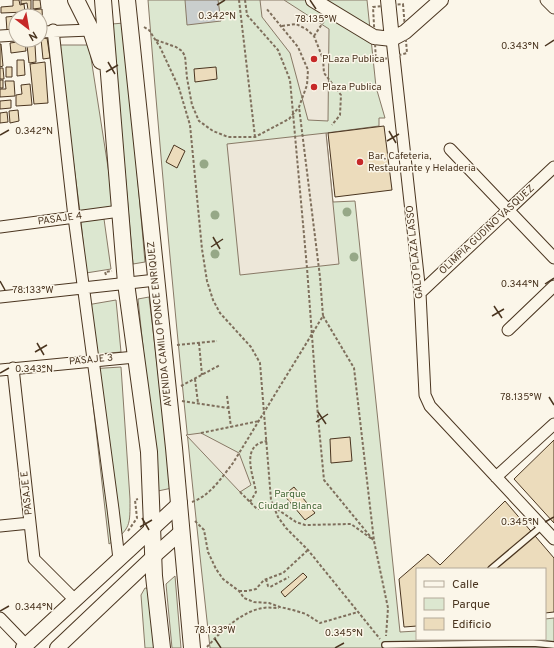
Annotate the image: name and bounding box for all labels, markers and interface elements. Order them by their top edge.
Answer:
north arrow [8,8,48,48]
text: 0.342°N [198,10,236,23]
text: 78.135°W [295,13,337,26]
text: N [26,28,40,44]
text: 0.343°N [501,40,539,53]
place label: PLaza Publica [322,53,385,66]
marker: PLaza Publica [309,54,319,64]
place label: Plaza Publica [322,81,382,94]
marker: Plaza Publica [309,82,319,92]
text: 0.342°N [15,125,53,138]
place label: Bar, Cafeteria, Restaurante y Heladeria [368,150,476,175]
marker: Bar, Cafeteria, Restaurante y Heladeria [355,157,365,167]
street label: OLIMPIA GUDIÑO VASQUEZ [437,182,537,278]
street label: GALO PLAZA LASSO [404,204,426,300]
street label: PASAJE 4 [37,209,83,229]
street label: AVENIDA CAMILO PONCE ENRIQUEZ [145,241,175,407]
text: 0.344°N [501,278,539,291]
text: 78.133°W [12,284,54,297]
street label: PASAJE 3 [68,352,114,368]
text: 0.343°N [15,363,53,376]
text: 78.135°W [500,391,542,404]
street label: PASAJE E [18,470,36,516]
park label: Parque Ciudad Blanca [258,488,322,513]
text: 0.345°N [501,516,539,529]
legend [416,568,546,640]
text: Calle [452,577,479,593]
text: Parque [452,597,490,613]
text: 0.344°N [15,601,53,614]
text: Edificio [452,617,492,633]
text: 78.133°W [194,624,236,637]
text: 0.345°N [325,627,363,640]

